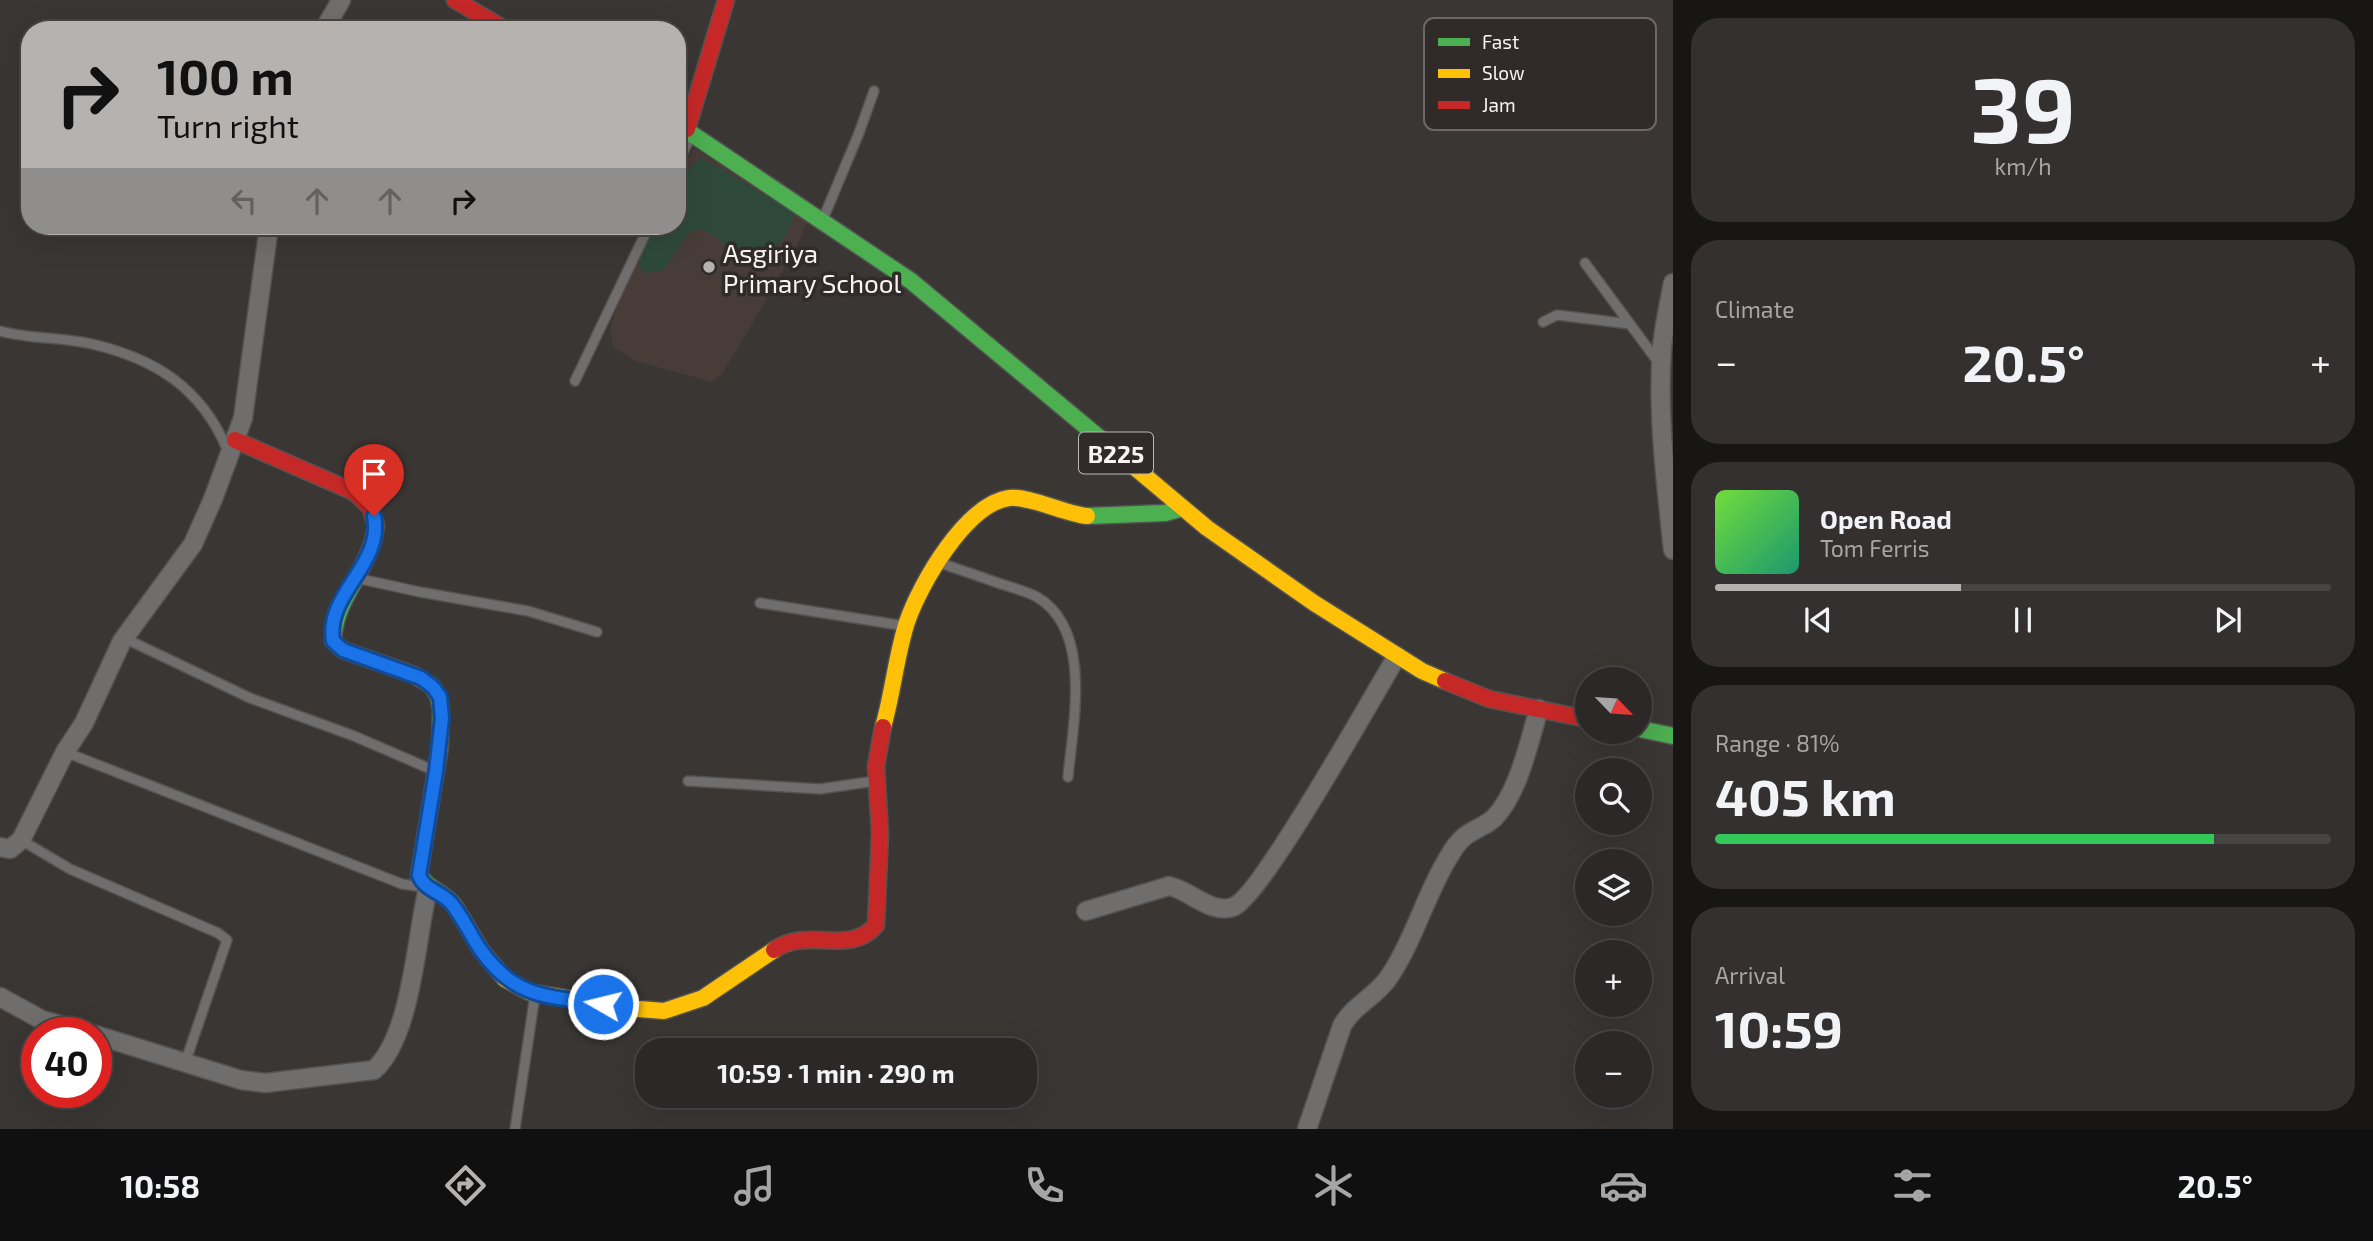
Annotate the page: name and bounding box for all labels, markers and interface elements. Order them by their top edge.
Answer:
legend [1424,18,1656,130]
text: Fast [1482,30,1519,53]
text: 100 m [157,46,294,105]
icon: right [42,49,133,140]
text: 39 [1970,52,2076,161]
text: Slow [1482,61,1525,84]
text: Jam [1482,93,1516,116]
text: Turn right [157,106,299,144]
text: km/h [1994,152,2052,180]
icon: left [225,182,263,220]
icon: ahead [298,182,336,220]
icon: ahead [371,182,409,220]
icon: right [444,182,482,220]
place label: Asgiriya Primary School [723,237,902,298]
marker: Asgiriya Primary School [701,259,717,275]
text: Climate [1715,295,1795,323]
text: 20.5° [1962,330,2085,392]
text: − [1715,338,1737,384]
text: + [2310,338,2331,384]
road number: B225 [1079,432,1153,474]
pin [344,444,404,516]
icon: arrive [355,455,393,493]
text: Open Road [1820,503,1952,534]
text: Tom Ferris [1820,534,1929,562]
icon: previous [1799,601,1837,639]
icon: pause [2004,601,2042,639]
icon: next [2209,601,2247,639]
north arrow [1575,667,1652,744]
map controls [1575,667,1652,1108]
text: Range · 81% [1715,729,1840,757]
button: search [1575,758,1652,835]
text: 405 km [1715,764,1896,826]
button: layers [1575,849,1652,926]
button: + [1575,940,1652,1017]
text: Arrival [1715,961,1785,989]
position arrow [566,967,640,1041]
text: 10:59 [1715,996,1843,1058]
speed limit sign: 40 [21,1017,112,1108]
button: − [1575,1031,1652,1108]
text: 10:59 · 1 min · 290 m [717,1057,955,1088]
icon: directions [441,1161,490,1210]
icon: music [730,1161,779,1210]
icon: phone [1020,1161,1069,1210]
icon: climate [1309,1161,1358,1210]
icon: car [1599,1161,1648,1210]
icon: filters [1888,1161,1937,1210]
text: 10:58 [120,1166,200,1204]
text: 20.5° [2177,1166,2253,1204]

